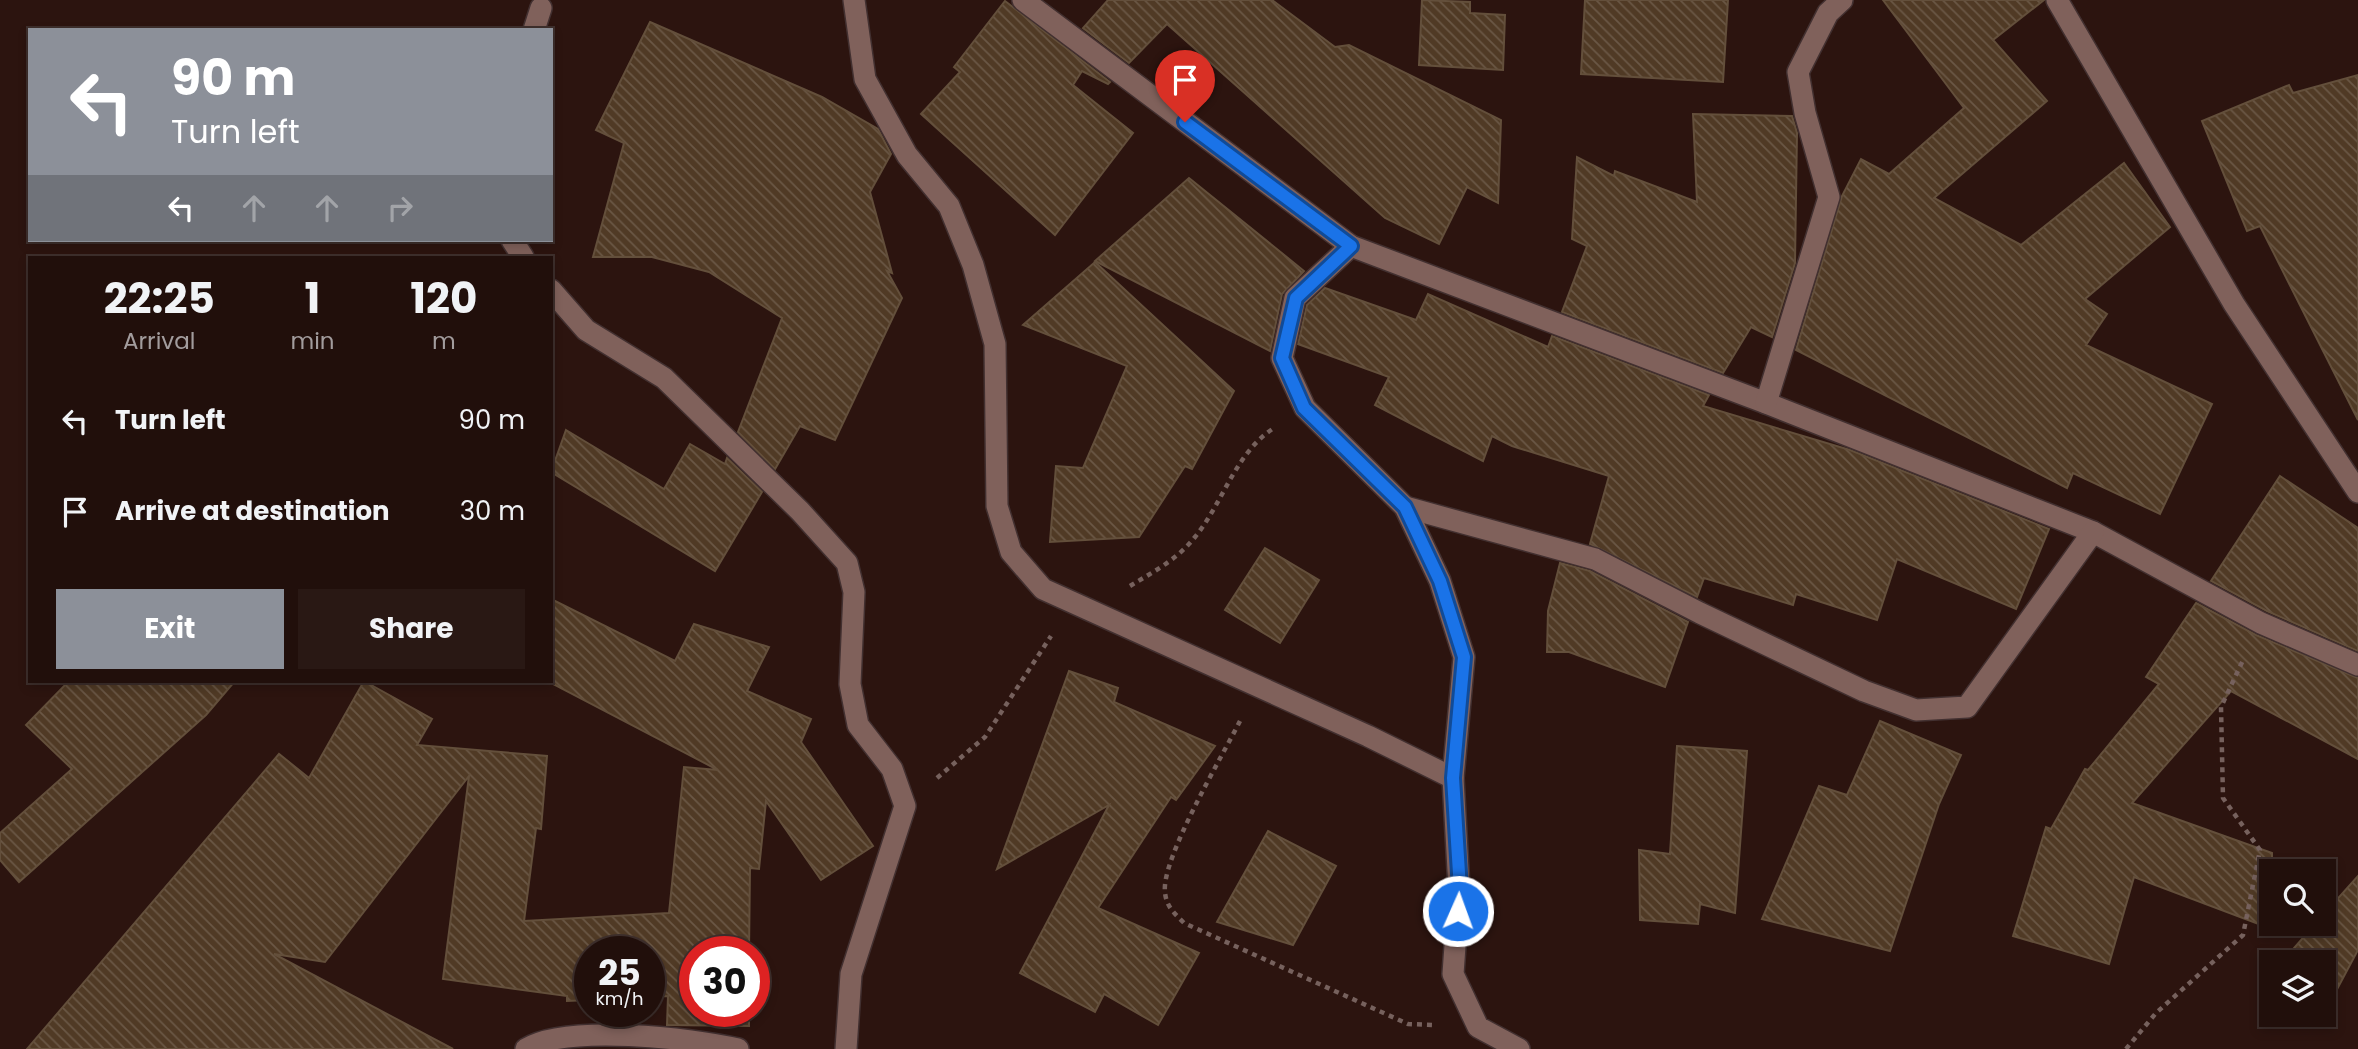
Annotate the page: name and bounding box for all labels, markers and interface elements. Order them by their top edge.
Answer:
text: 90 m [171,44,295,112]
pin [1155,50,1215,122]
icon: left [56,56,147,147]
icon: arrive [1166,61,1204,99]
text: Turn left [171,109,300,154]
icon: left [162,189,200,227]
icon: ahead [235,189,273,227]
icon: ahead [308,189,346,227]
icon: right [381,189,419,227]
text: 22:25 [104,269,215,328]
text: 1 [305,269,320,328]
text: 120 [410,269,477,328]
text: Arrival [123,325,195,357]
text: min [290,325,335,357]
text: m [432,325,456,357]
icon: left [56,402,94,440]
text: Turn left [115,402,226,438]
text: 90 m [459,402,525,438]
icon: arrive [56,493,94,531]
text: Arrive at destination [115,493,390,529]
text: 30 m [460,493,525,529]
button: Exit [56,589,284,669]
button: Share [298,589,525,669]
map controls [2259,859,2336,1027]
button: search [2259,859,2336,936]
position arrow [1421,874,1495,948]
speed limit sign: 30 [679,936,770,1027]
text: 25 [598,948,641,997]
button: layers [2259,950,2336,1027]
text: km/h [596,986,643,1011]

